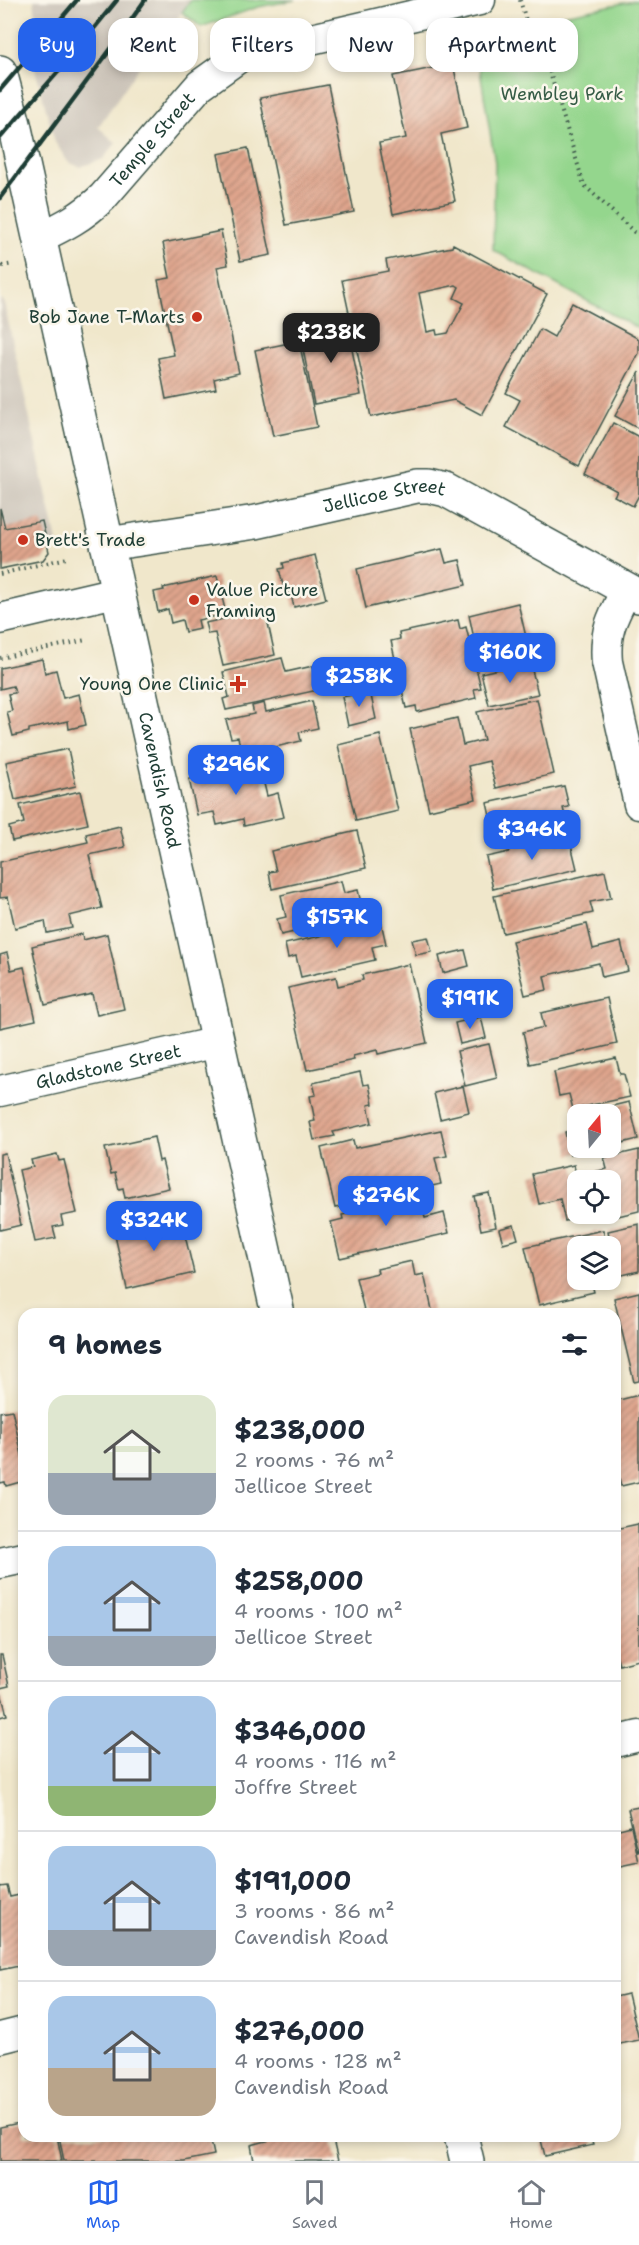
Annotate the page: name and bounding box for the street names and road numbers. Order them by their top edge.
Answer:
street label: Temple Street [104,87,201,193]
street label: Jellicoe Street [321,474,448,519]
street label: Cavendish Road [133,710,186,851]
street label: Gladstone Street [33,1039,183,1095]

